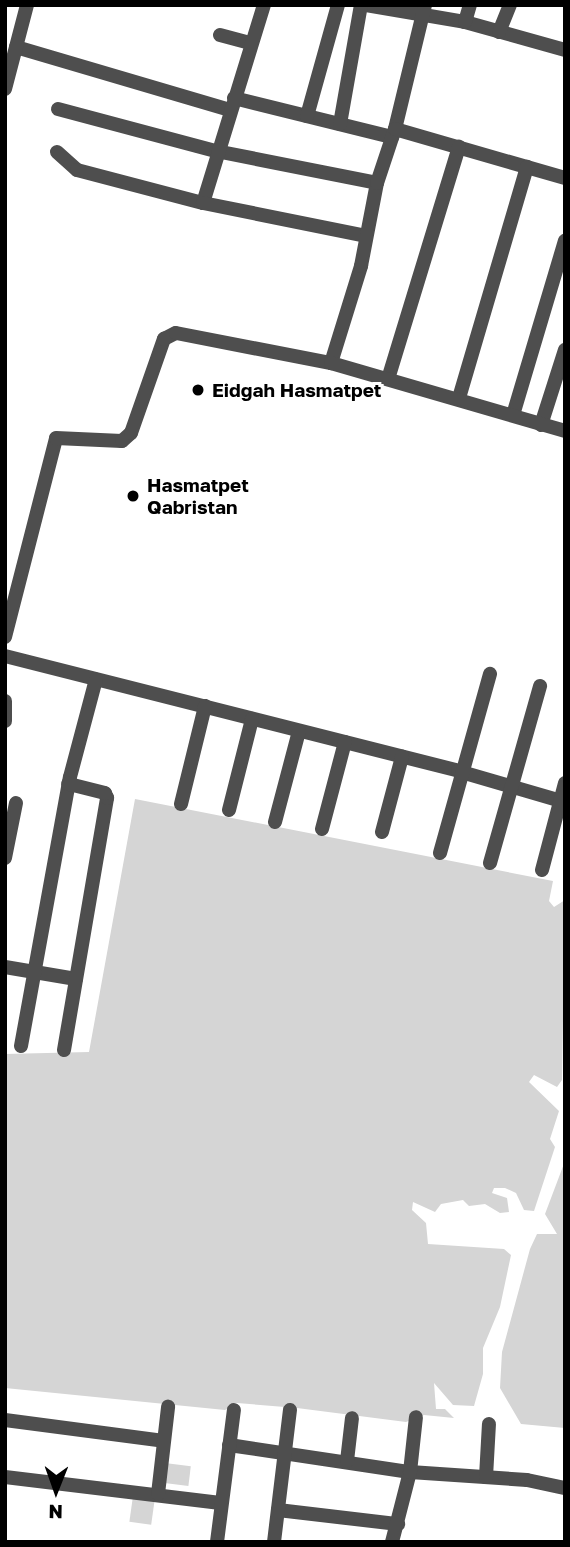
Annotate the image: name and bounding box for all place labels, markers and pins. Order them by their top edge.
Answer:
place label: Eidgah Hasmatpet [212,379,381,401]
marker: Eidgah Hasmatpet [190,382,206,398]
place label: Hasmatpet Qabristan [147,474,249,518]
marker: Hasmatpet Qabristan [125,488,141,504]

